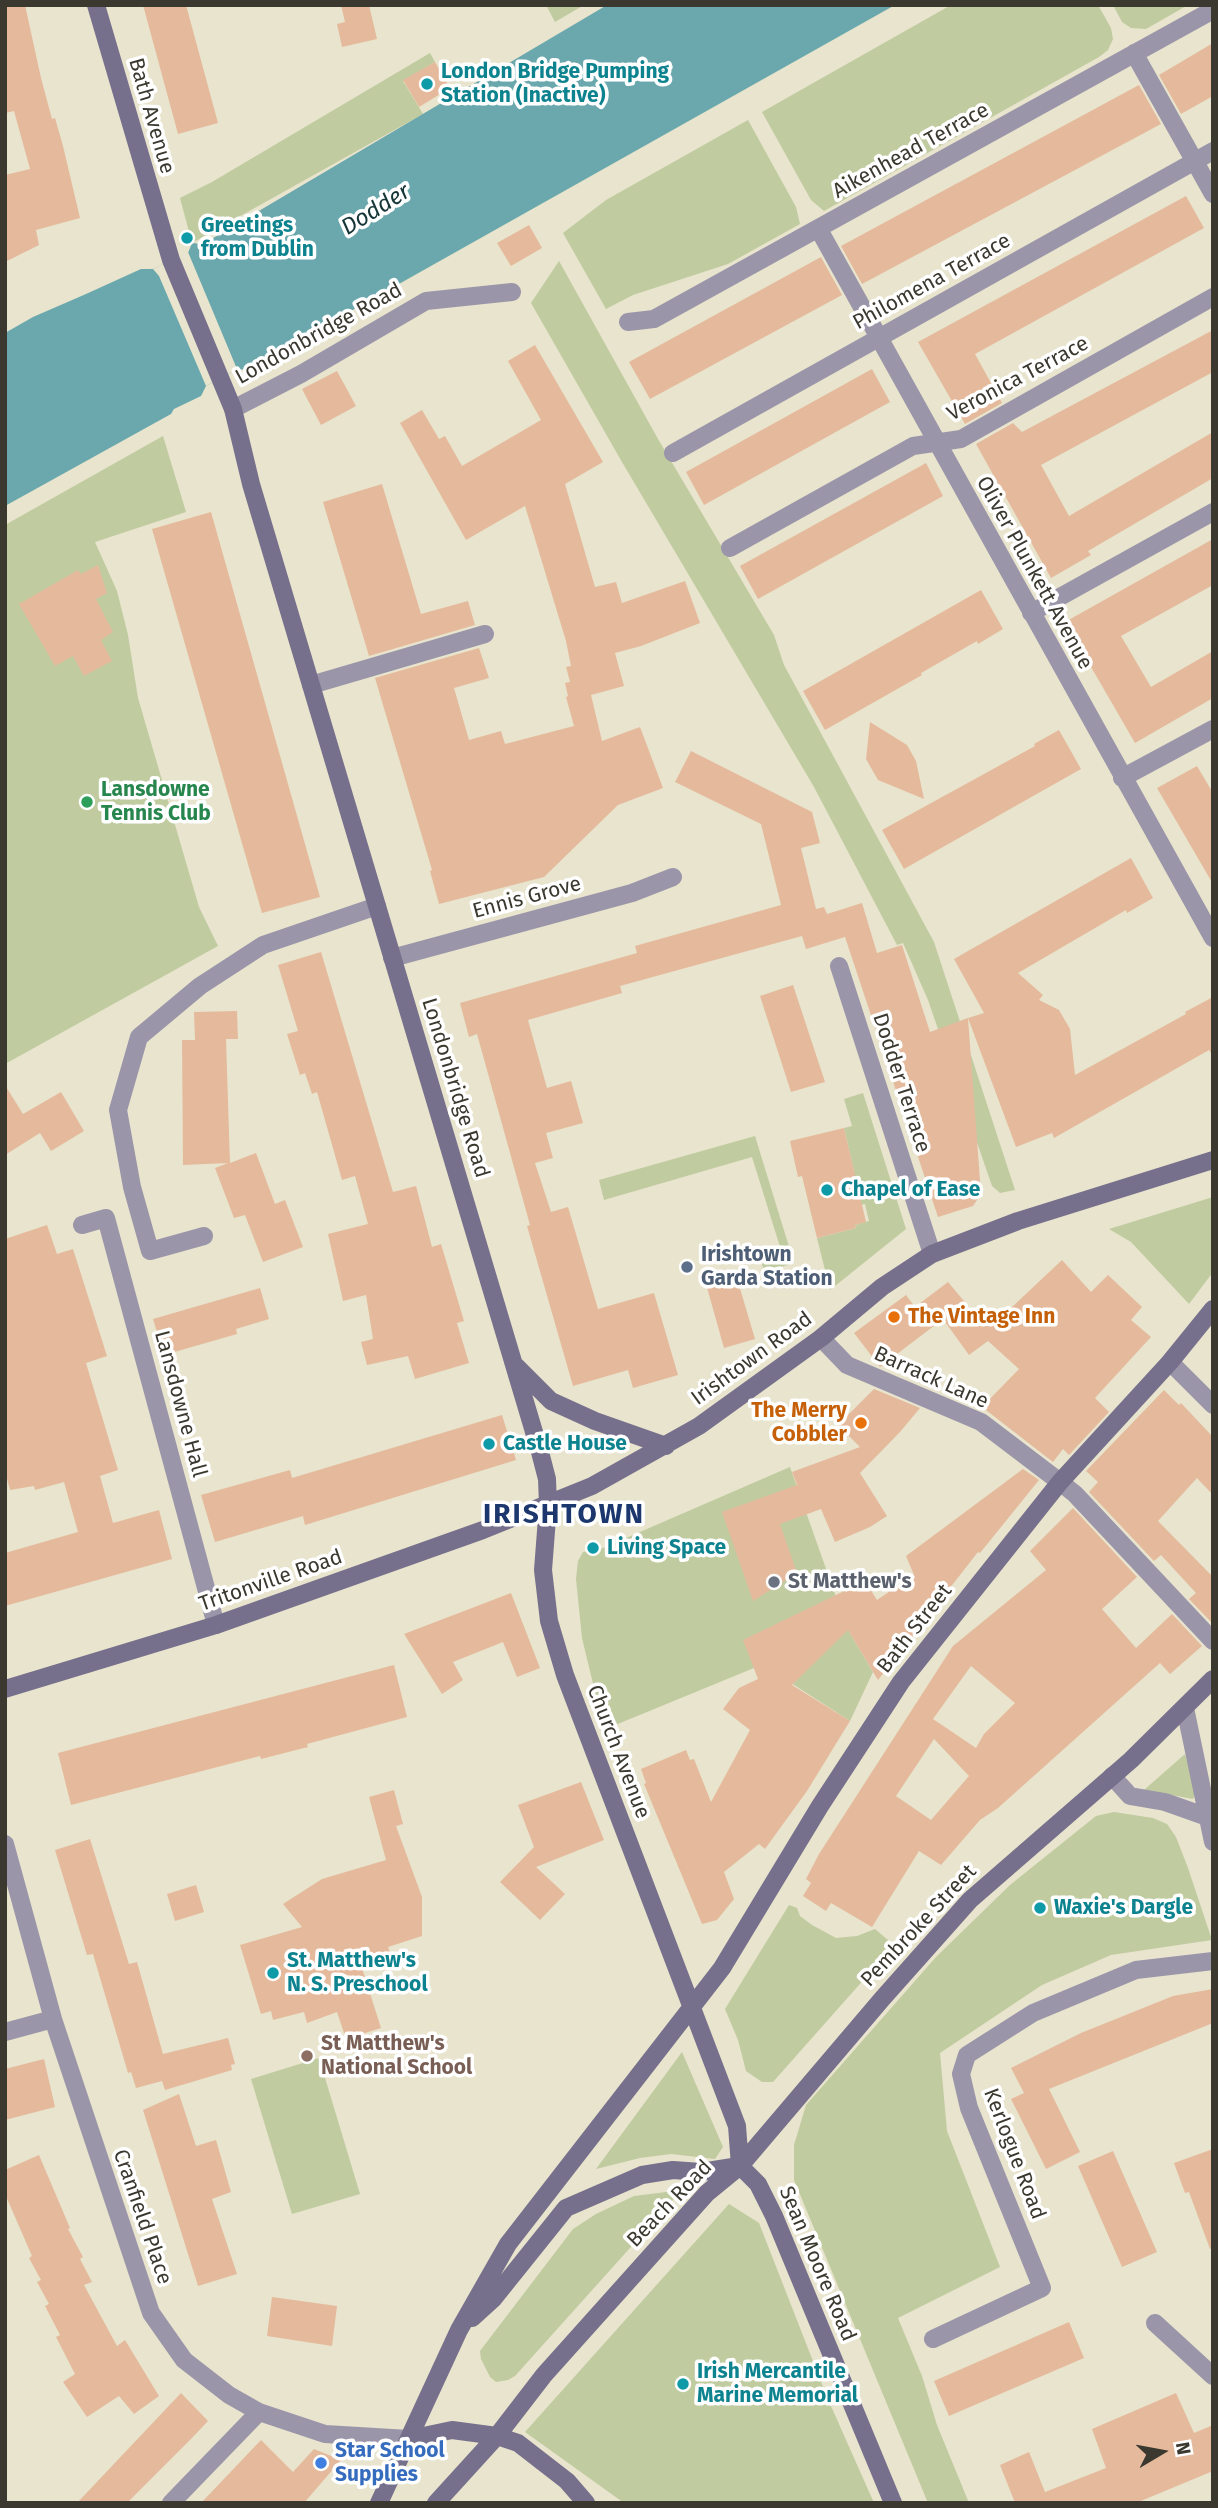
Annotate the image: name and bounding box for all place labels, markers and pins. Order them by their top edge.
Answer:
place label: London Bridge Pumping Station (Inactive) [441,59,669,109]
marker: London Bridge Pumping Station (Inactive) [419,76,435,92]
place label: Greetings from Dublin [201,213,314,263]
marker: Greetings from Dublin [179,230,195,246]
place label: Lansdowne Tennis Club [101,777,211,827]
marker: Lansdowne Tennis Club [79,794,95,810]
place label: Chapel of Ease [841,1177,980,1203]
marker: Chapel of Ease [819,1182,835,1198]
place label: Irishtown Garda Station [701,1242,833,1292]
marker: Irishtown Garda Station [679,1259,695,1275]
place label: The Vintage Inn [908,1304,1055,1330]
marker: The Vintage Inn [886,1309,902,1325]
place label: The Merry Cobbler [751,1398,847,1448]
marker: The Merry Cobbler [853,1415,869,1431]
place label: Castle House [503,1431,627,1457]
marker: Castle House [481,1436,497,1452]
place label: Living Space [607,1535,726,1561]
marker: Living Space [585,1540,601,1556]
place label: St Matthew's [788,1569,912,1595]
marker: St Matthew's [766,1574,782,1590]
place label: Waxie's Dargle [1054,1895,1193,1921]
marker: Waxie's Dargle [1032,1900,1048,1916]
place label: St. Matthew's N. S. Preschool [287,1948,428,1998]
marker: St. Matthew's N. S. Preschool [265,1965,281,1981]
place label: St Matthew's National School [321,2031,472,2081]
marker: St Matthew's National School [299,2048,315,2064]
place label: Irish Mercantile Marine Memorial [697,2359,858,2409]
marker: Irish Mercantile Marine Memorial [675,2376,691,2392]
place label: Star School Supplies [335,2438,445,2488]
marker: Star School Supplies [313,2455,329,2471]

